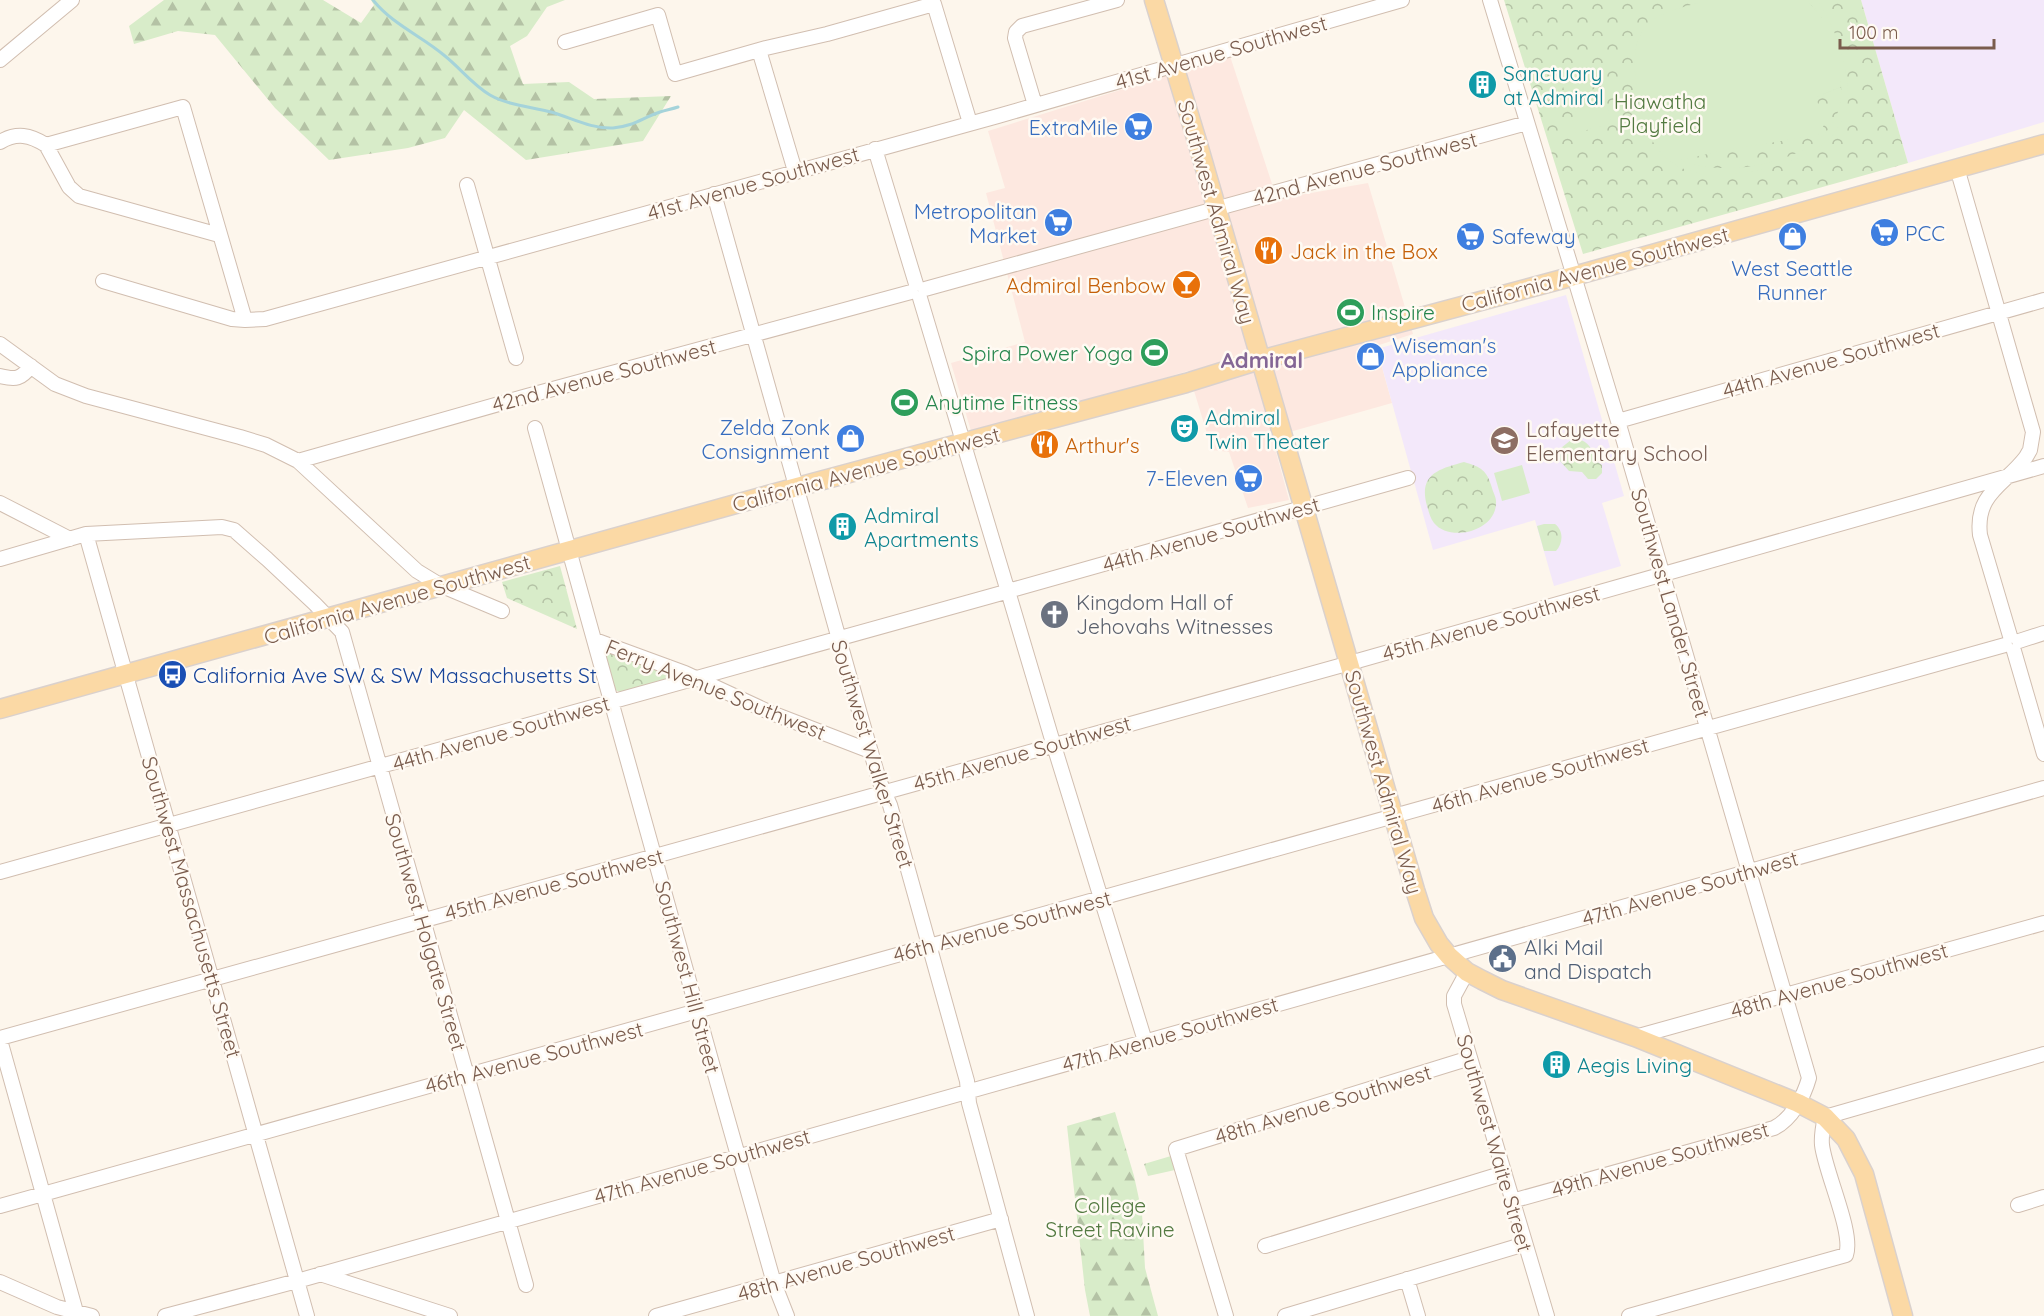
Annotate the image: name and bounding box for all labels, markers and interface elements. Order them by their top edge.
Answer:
street label: 41st Avenue Southwest [1112,9,1330,95]
scale bar [1840,12,1994,50]
text: 100 m [1849,21,1898,44]
place label: Sanctuary at Admiral [1503,60,1604,110]
building icon: Sanctuary at Admiral [1466,69,1498,101]
park label: Hiawatha Playfield [1614,88,1706,138]
street label: Southwest Admiral Way [1173,97,1261,327]
supermarket icon: ExtraMile [1123,111,1155,143]
place label: ExtraMile [1029,114,1118,140]
street label: 42nd Avenue Southwest [1250,126,1480,210]
street label: 41st Avenue Southwest [644,140,862,226]
place label: Metropolitan Market [914,198,1037,248]
supermarket icon: Metropolitan Market [1042,207,1074,239]
supermarket icon: PCC [1868,217,1900,249]
supermarket icon: Safeway [1455,220,1487,252]
place label: PCC [1905,220,1945,246]
street label: California Avenue Southwest [1458,221,1732,317]
shop icon: West Seattle Runner [1776,221,1808,253]
place label: Safeway [1492,223,1576,249]
restaurant icon: Jack in the Box [1253,235,1285,267]
place label: Jack in the Box [1290,238,1438,264]
place label: West Seattle Runner [1731,255,1853,305]
bar icon: Admiral Benbow [1171,269,1203,301]
place label: Admiral Benbow [1006,272,1166,298]
sports icon: Inspire [1334,296,1366,328]
place label: Inspire [1371,299,1435,325]
street label: 44th Avenue Southwest [1719,317,1943,403]
place label: Wiseman's Appliance [1392,332,1496,382]
street label: 42nd Avenue Southwest [489,333,719,417]
sports icon: Spira Power Yoga [1138,337,1170,369]
place label: Spira Power Yoga [962,340,1133,366]
shop icon: Wiseman's Appliance [1355,341,1387,373]
district label: Admiral [1221,346,1303,374]
sports icon: Anytime Fitness [888,386,920,418]
place label: Anytime Fitness [925,389,1078,415]
place label: Admiral Twin Theater [1205,404,1330,454]
theatre icon: Admiral Twin Theater [1168,413,1200,445]
place label: Zelda Zonk Consignment [702,414,830,464]
place label: Lafayette Elementary School [1526,416,1708,466]
street label: California Avenue Southwest [729,421,1003,517]
shop icon: Zelda Zonk Consignment [835,423,867,455]
school or university icon: Lafayette Elementary School [1489,425,1521,457]
restaurant icon: Arthur's [1028,429,1060,461]
place label: Arthur's [1065,432,1140,458]
supermarket icon: 7-Eleven [1233,462,1265,494]
place label: 7-Eleven [1146,465,1228,491]
street label: Southwest Lander Street [1626,485,1716,721]
street label: 44th Avenue Southwest [1099,491,1323,577]
place label: Admiral Apartments [864,502,979,552]
building icon: Admiral Apartments [827,511,859,543]
street label: California Avenue Southwest [261,548,533,650]
street label: 45th Avenue Southwest [1379,579,1603,667]
place label: Kingdom Hall of Jehovahs Witnesses [1076,589,1273,639]
church icon: Kingdom Hall of Jehovahs Witnesses [1039,598,1071,630]
street label: Ferry Avenue Southwest [602,633,830,745]
street label: Southwest Walker Street [826,637,920,871]
bus stop icon: California Ave SW & SW Massachusetts St [156,659,188,691]
place label: California Ave SW & SW Massachusetts St [193,662,597,688]
street label: Southwest Admiral Way [1340,667,1428,897]
street label: 44th Avenue Southwest [389,690,613,776]
street label: 45th Avenue Southwest [910,709,1134,797]
street label: 46th Avenue Southwest [1428,732,1652,818]
street label: Southwest Massachusetts Street [136,753,248,1061]
street label: Southwest Holgate Street [380,810,472,1054]
street label: 45th Avenue Southwest [442,842,666,926]
street label: 47th Avenue Southwest [1579,845,1801,931]
street label: Southwest Hill Street [650,878,726,1076]
street label: 46th Avenue Southwest [890,884,1114,968]
place label: Alki Mail and Dispatch [1524,934,1652,984]
street label: 48th Avenue Southwest [1727,937,1951,1023]
public building icon: Alki Mail and Dispatch [1487,943,1519,975]
street label: 47th Avenue Southwest [1059,991,1281,1077]
street label: 46th Avenue Southwest [422,1015,646,1099]
street label: Southwest Waite Street [1451,1031,1539,1255]
building icon: Aegis Living [1540,1049,1572,1081]
place label: Aegis Living [1577,1052,1692,1078]
street label: 48th Avenue Southwest [1212,1059,1434,1149]
street label: 49th Avenue Southwest [1548,1116,1772,1202]
street label: 47th Avenue Southwest [591,1123,813,1209]
park label: College Street Ravine [1045,1192,1175,1242]
street label: 48th Avenue Southwest [734,1220,958,1306]

